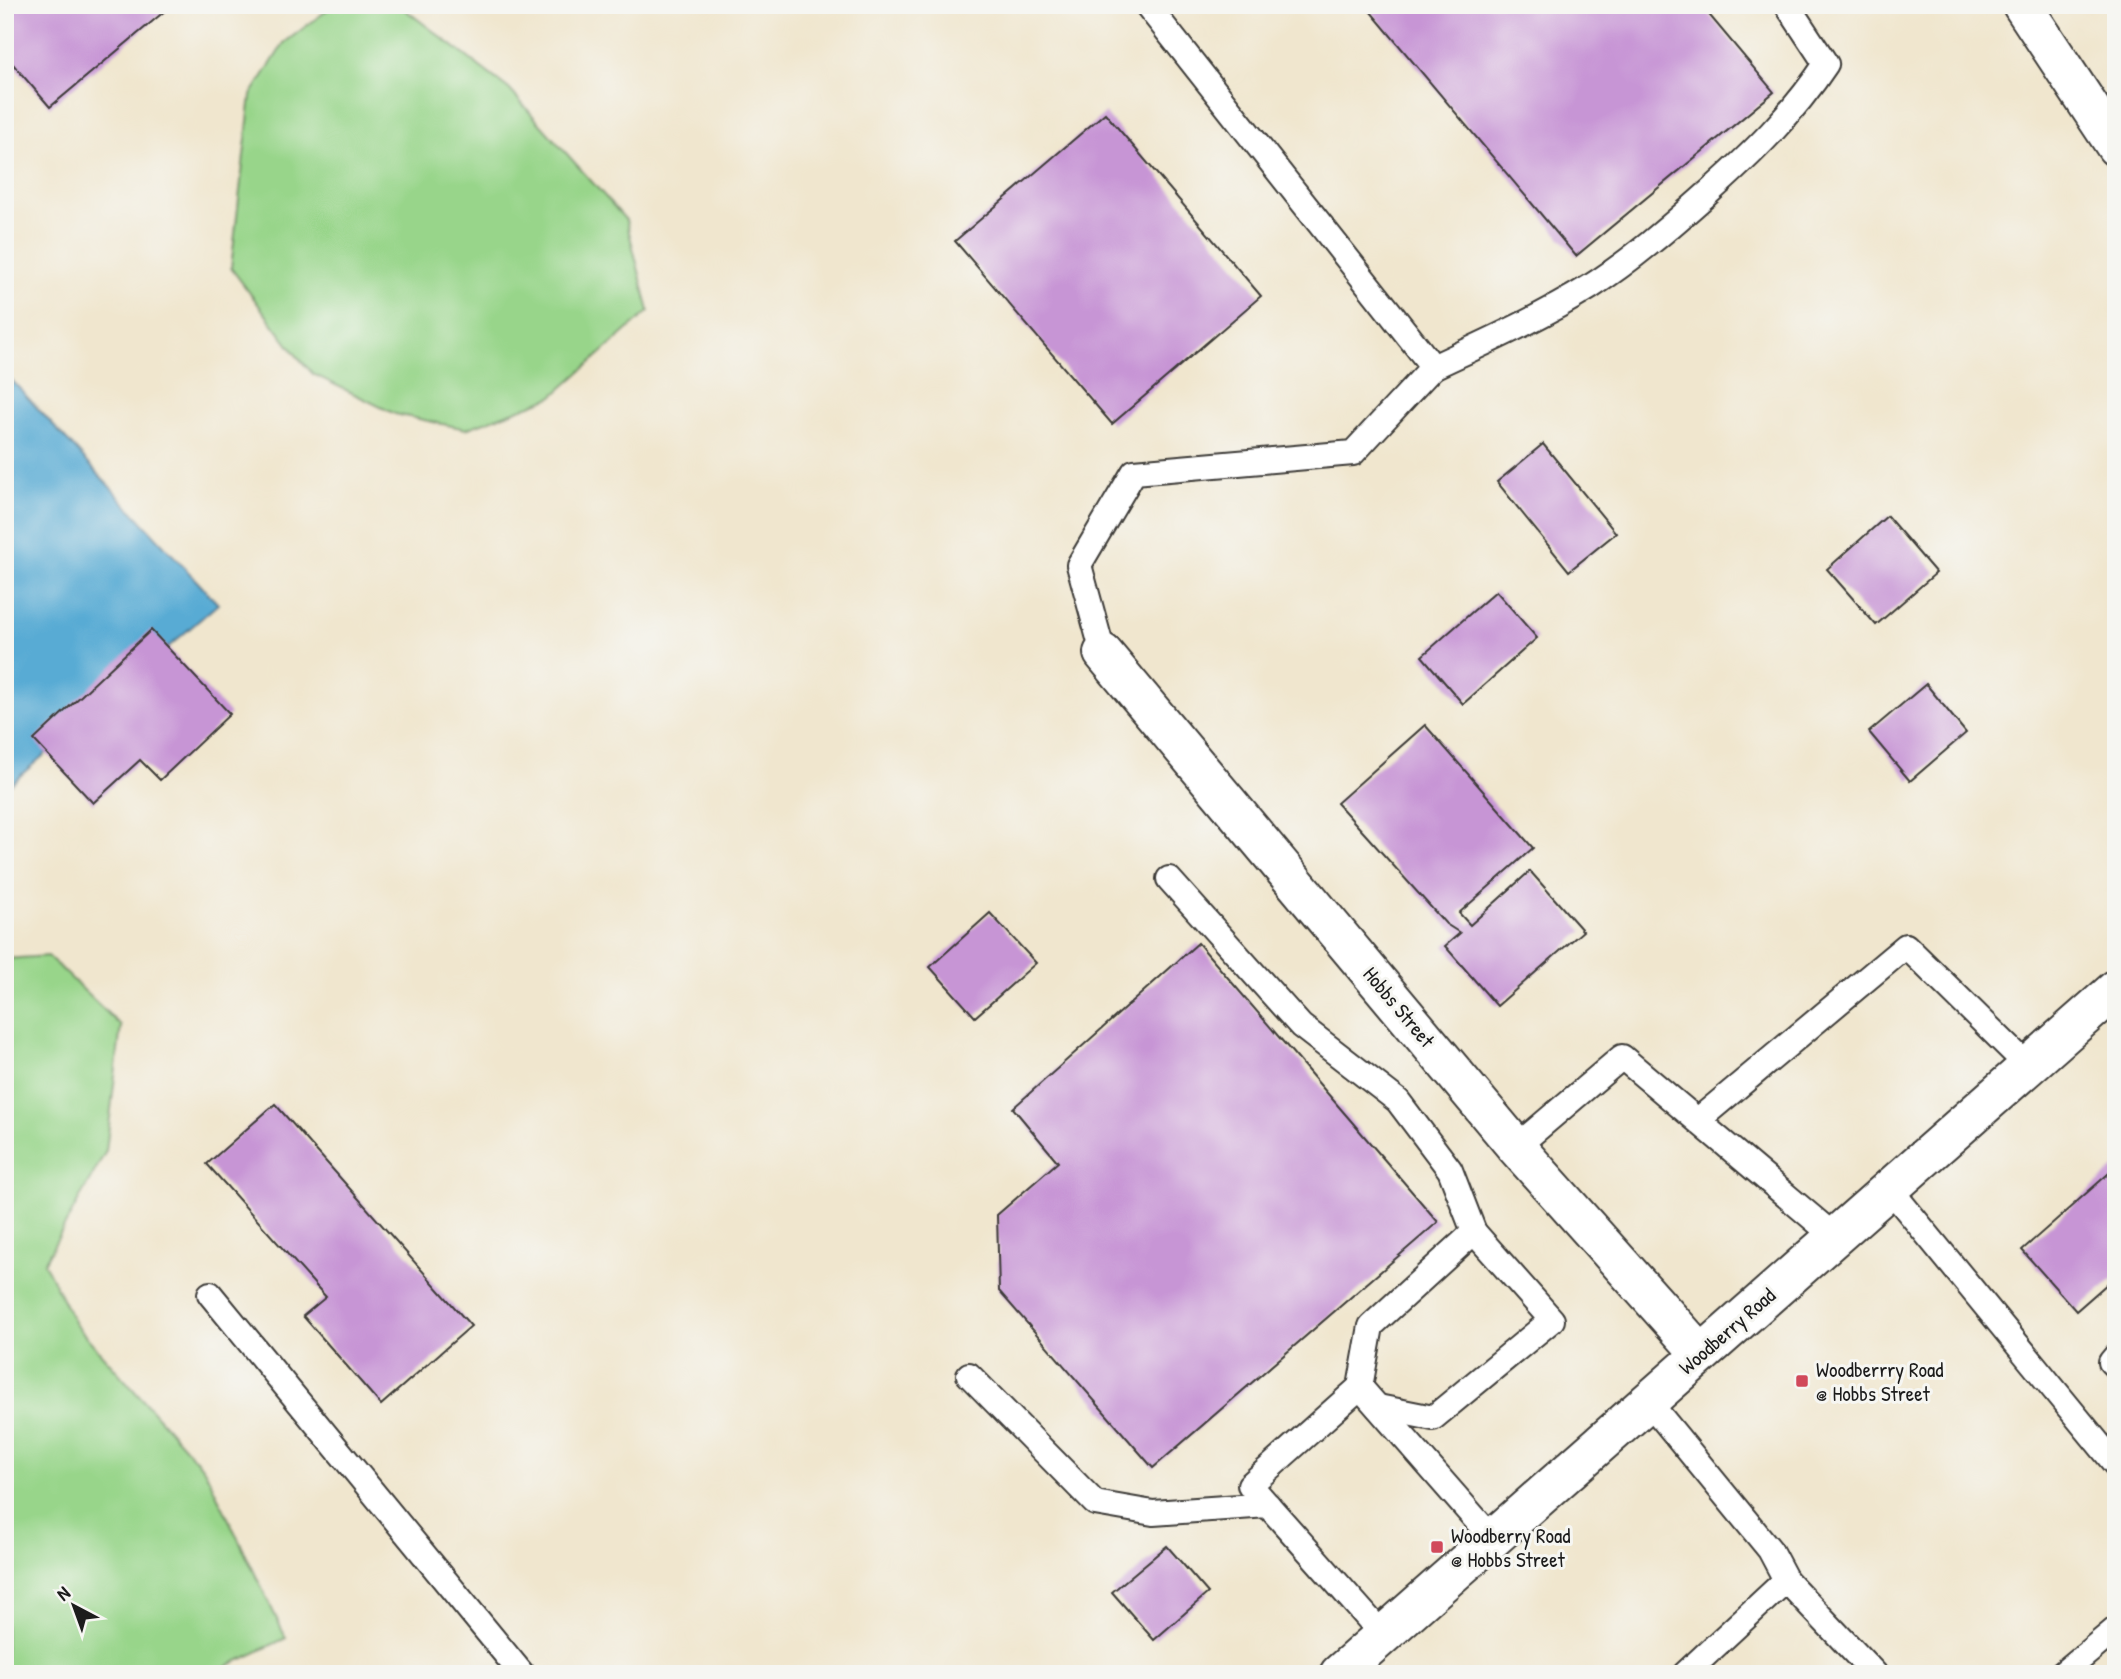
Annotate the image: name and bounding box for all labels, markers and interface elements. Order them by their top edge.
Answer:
street label: Hobbs Street [1357,960,1442,1054]
street label: Woodberry Road [1672,1281,1782,1381]
place label: Woodberrry Road @ Hobbs Street [1816,1355,1943,1408]
marker: Woodberrry Road @ Hobbs Street [1794,1373,1810,1389]
place label: Woodberry Road @ Hobbs Street [1451,1521,1570,1574]
marker: Woodberry Road @ Hobbs Street [1429,1539,1445,1555]
north arrow [38,1570,108,1640]
text: N [51,1580,75,1606]

